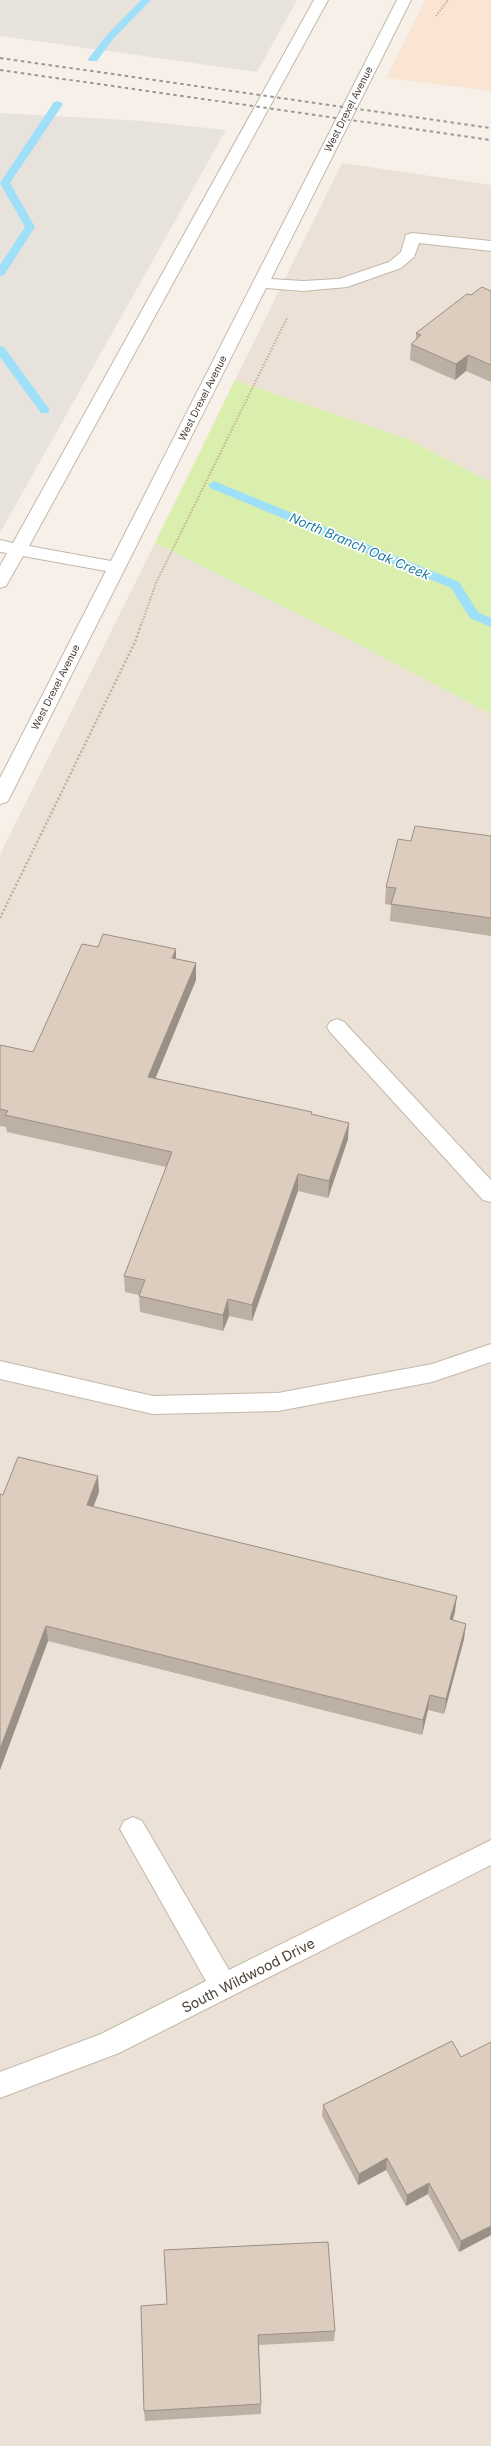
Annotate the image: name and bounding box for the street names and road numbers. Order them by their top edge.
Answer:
street label: West Drexel Avenue [321,64,375,154]
street label: West Drexel Avenue [175,353,229,443]
street label: West Drexel Avenue [28,642,82,732]
street label: South Wildwood Drive [179,1934,317,2016]

